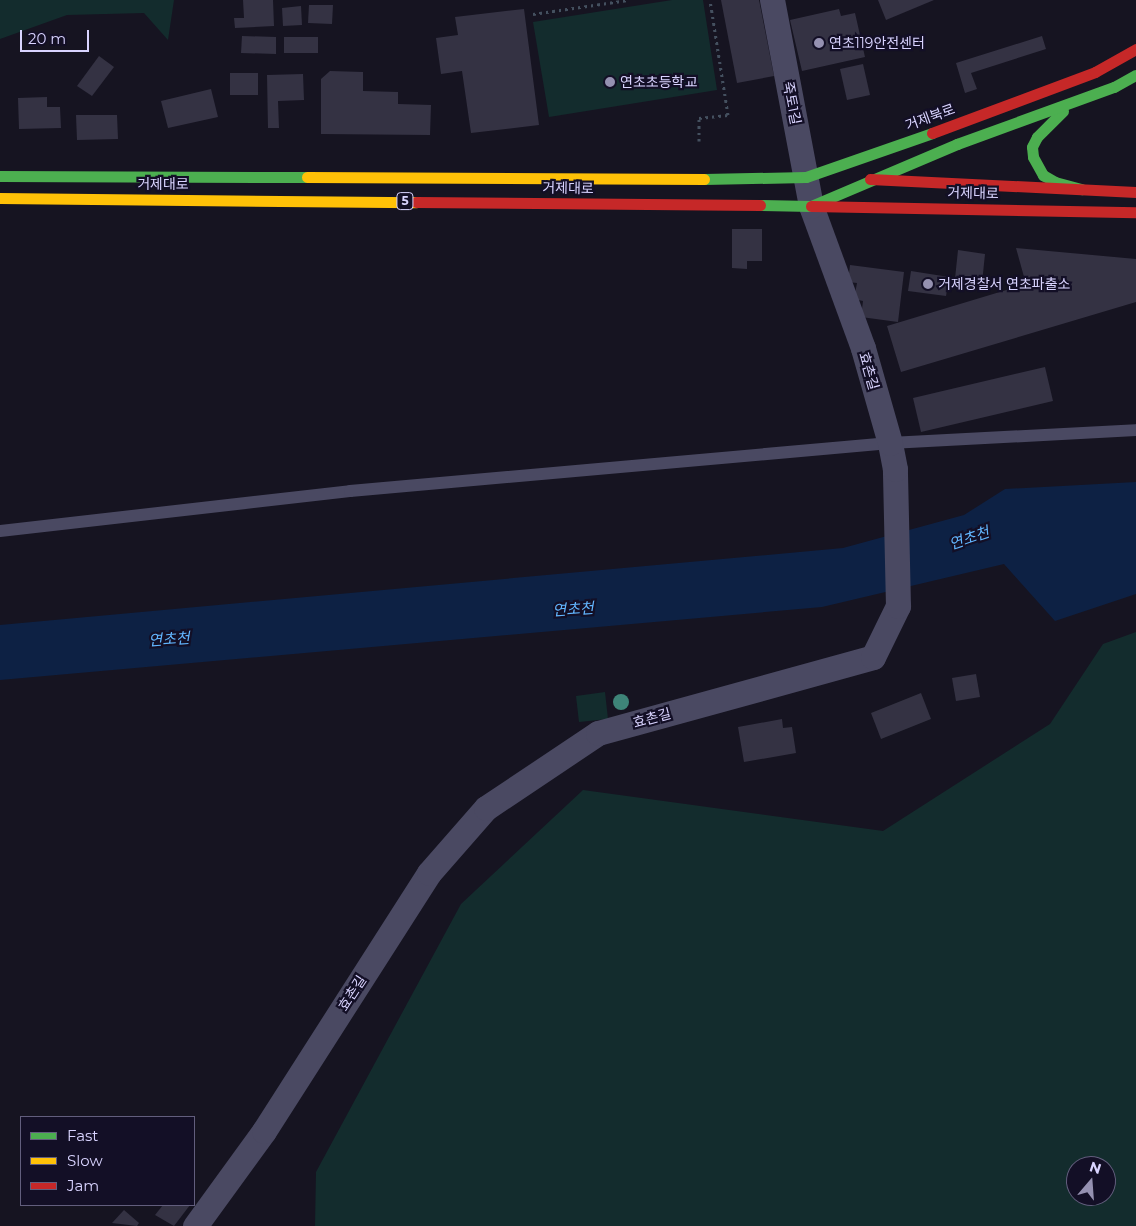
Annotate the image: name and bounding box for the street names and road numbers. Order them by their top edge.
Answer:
street label: 죽토1길 [780,80,804,126]
street label: 거제북로 [903,100,957,134]
street label: 거제대로 [137,176,189,192]
street label: 거제대로 [542,179,594,197]
street label: 거제대로 [947,184,999,202]
road number: 5 [396,192,414,210]
street label: 효촌길 [856,350,882,392]
street label: 효촌길 [631,705,673,731]
street label: 효촌길 [334,972,370,1014]

